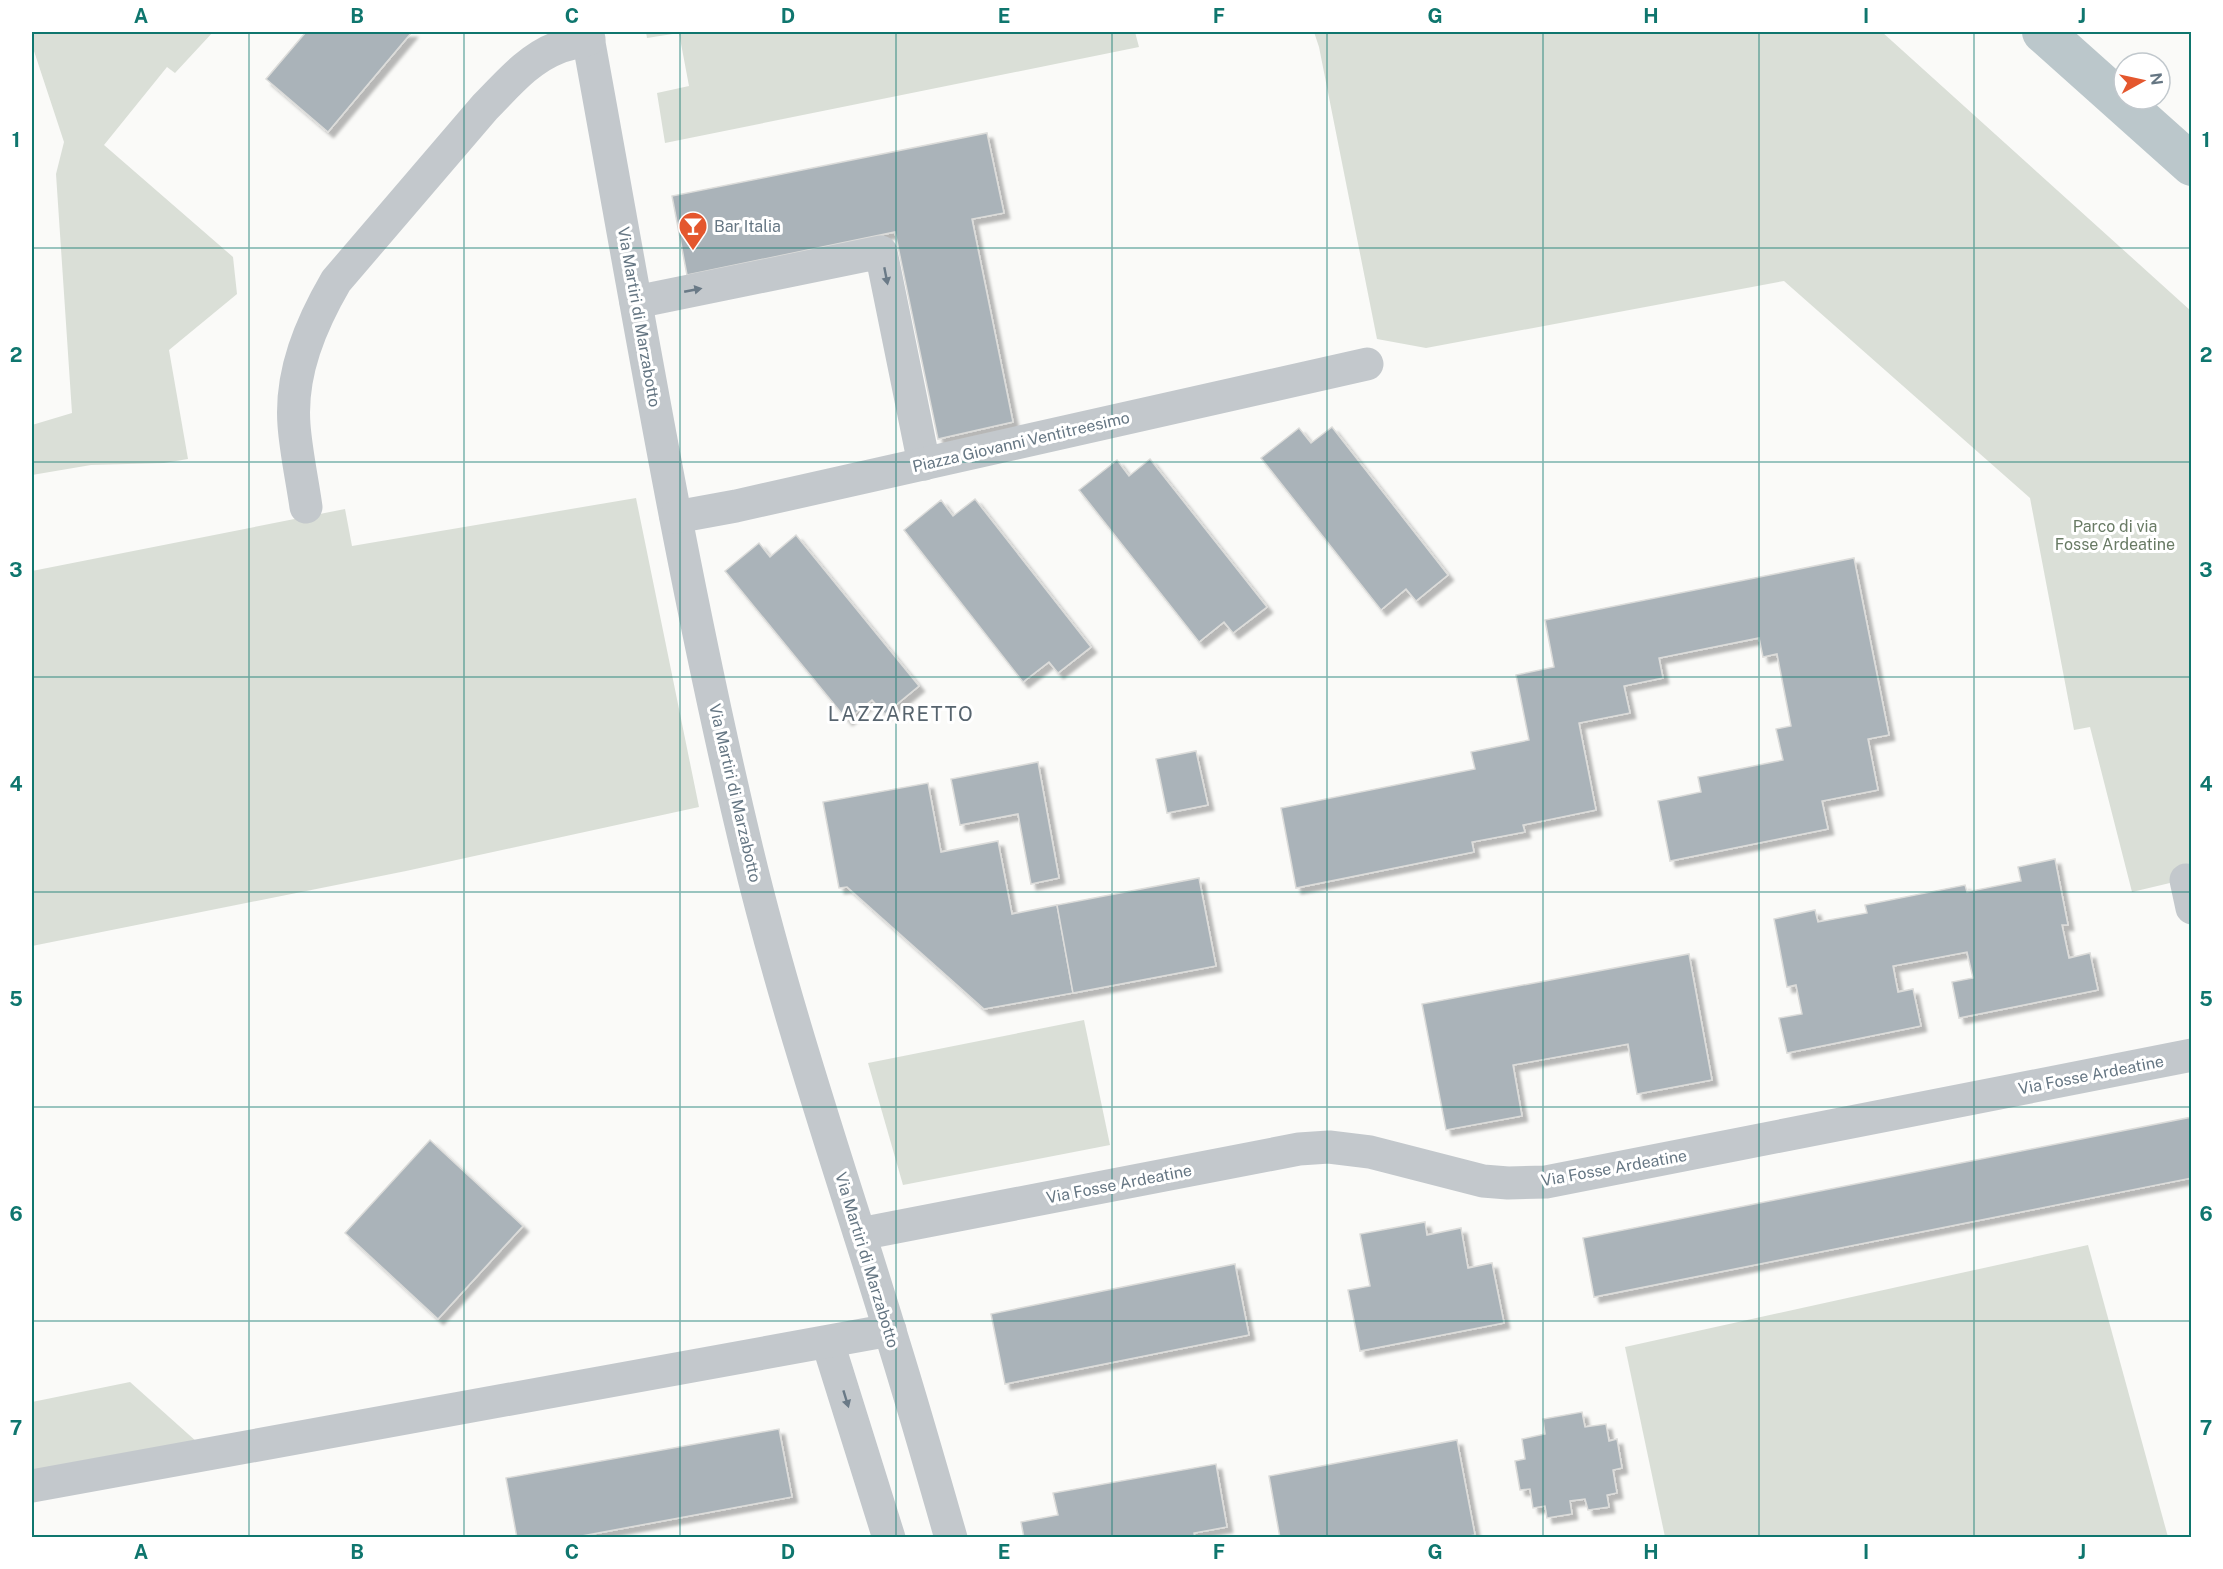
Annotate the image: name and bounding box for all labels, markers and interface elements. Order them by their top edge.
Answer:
text: A [134,4,148,28]
text: B [350,4,364,28]
text: C [565,4,579,28]
text: D [781,4,795,28]
text: E [998,4,1010,28]
text: F [1213,4,1225,28]
text: G [1427,4,1443,28]
text: H [1643,4,1659,28]
text: I [1863,4,1869,28]
text: J [2078,4,2086,28]
north arrow [2112,51,2172,111]
text: N [2146,71,2167,87]
text: 1 [12,128,20,152]
text: 1 [2202,128,2210,152]
bar icon: Bar Italia [677,210,709,252]
place label: Bar Italia [714,217,781,236]
street label: Via Martiri di Marzabotto [614,225,664,409]
one-way arrow [882,267,891,286]
one-way arrow [684,285,703,294]
text: 2 [10,343,22,367]
text: 2 [2200,343,2212,367]
street label: Piazza Giovanni Ventitreesimo [911,408,1131,476]
park label: Parco di via Fosse Ardeatine [2055,517,2175,554]
text: 3 [9,558,23,582]
text: 3 [2199,558,2213,582]
street label: Via Martiri di Marzabotto [705,702,765,884]
district label: LAZZARETTO [828,702,974,726]
text: 4 [9,772,23,796]
text: 4 [2199,772,2213,796]
text: 5 [9,987,23,1011]
text: 5 [2199,987,2213,1011]
street label: Via Fosse Ardeatine [2017,1052,2165,1098]
street label: Via Fosse Ardeatine [1540,1146,1688,1190]
street label: Via Fosse Ardeatine [1045,1161,1193,1207]
street label: Via Martiri di Marzabotto [831,1170,903,1350]
text: 6 [9,1202,23,1226]
text: 6 [2199,1202,2213,1226]
one-way arrow [842,1390,851,1408]
text: 7 [10,1416,22,1440]
text: 7 [2200,1416,2212,1440]
text: A [134,1540,148,1564]
text: B [350,1540,364,1564]
text: C [565,1540,579,1564]
text: D [781,1540,795,1564]
text: E [998,1540,1010,1564]
text: F [1213,1540,1225,1564]
text: G [1427,1540,1443,1564]
text: H [1643,1540,1659,1564]
text: I [1863,1540,1869,1564]
text: J [2078,1540,2086,1564]

